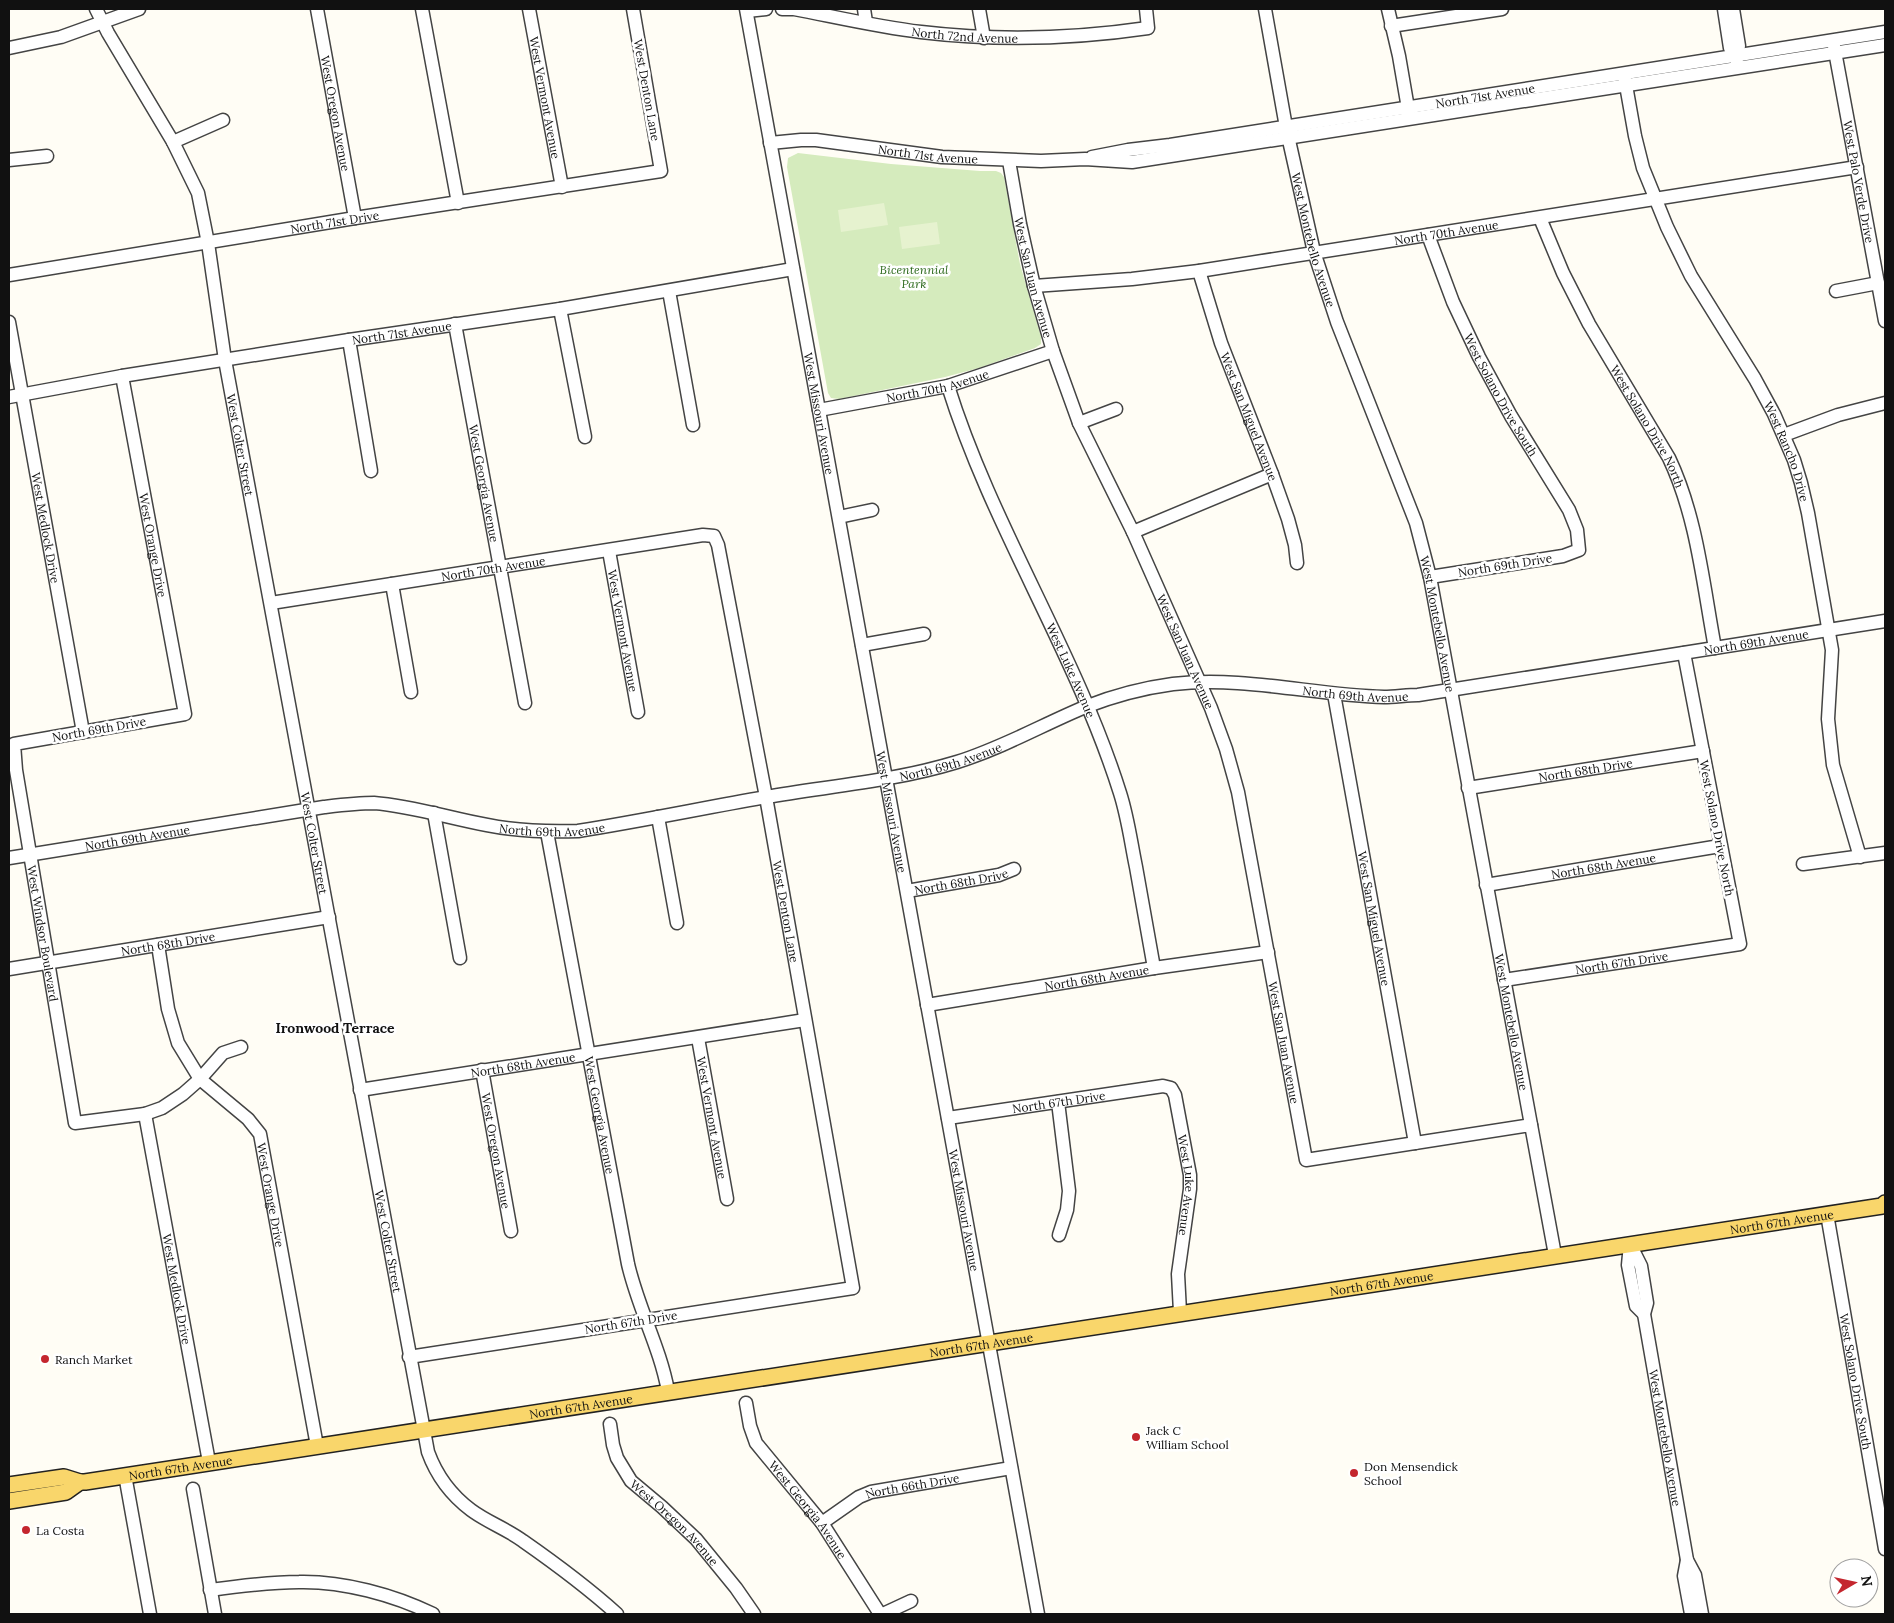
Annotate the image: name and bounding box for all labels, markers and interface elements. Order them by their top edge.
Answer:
street label: North 72nd Avenue [911,23,1019,45]
street label: West Vermont Avenue [527,35,564,160]
street label: West Denton Lane [631,38,663,143]
street label: West Oregon Avenue [318,54,354,173]
street label: North 71st Avenue [1434,80,1536,110]
street label: West Palo Verde Drive [1840,119,1878,245]
street label: North 71st Avenue [877,141,979,166]
street label: West Montebello Avenue [1289,171,1339,309]
street label: North 71st Drive [289,207,381,236]
street label: West San Juan Avenue [1011,216,1056,340]
street label: North 70th Avenue [1393,216,1500,248]
park label: Bicentennial Park [880,262,949,291]
street label: North 71st Avenue [351,317,453,347]
street label: West Solano Drive South [1461,331,1541,459]
street label: West San Miguel Avenue [1218,350,1281,483]
street label: West Missouri Avenue [801,351,838,476]
street label: West Solano Drive North [1608,362,1688,490]
street label: North 70th Avenue [885,365,991,405]
street label: West Colter Street [224,392,258,497]
street label: West Rancho Drive [1761,399,1813,503]
street label: West Georgia Avenue [466,423,503,544]
street label: West Medlock Drive [29,471,64,585]
street label: West Orange Drive [136,492,171,599]
street label: North 69th Drive [1457,550,1554,580]
street label: North 70th Avenue [440,552,547,584]
street label: West Montebello Avenue [1417,554,1459,694]
street label: West Vermont Avenue [605,568,642,694]
street label: West San Juan Avenue [1154,592,1218,712]
street label: West Luke Avenue [1043,620,1099,720]
street label: North 69th Avenue [1703,626,1810,657]
street label: North 69th Avenue [1302,682,1410,705]
street label: North 69th Drive [51,713,148,745]
street label: North 69th Avenue [898,738,1004,783]
street label: West Missouri Avenue [874,750,911,874]
street label: North 68th Drive [1537,755,1634,784]
street label: West Solano Drive North [1696,759,1738,897]
street label: West Colter Street [298,791,332,896]
street label: North 69th Avenue [498,819,607,839]
street label: North 69th Avenue [84,821,191,853]
street label: North 68th Avenue [1550,849,1657,882]
street label: West San Miguel Avenue [1355,850,1394,987]
street label: West Denton Lane [770,859,803,964]
street label: West Windsor Boulevard [25,864,62,1002]
street label: North 68th Drive [913,864,1011,897]
street label: North 68th Drive [120,928,217,958]
street label: North 67th Drive [1574,947,1670,977]
street label: West Montebello Avenue [1492,953,1532,1092]
street label: North 68th Avenue [1043,961,1151,993]
street label: West San Juan Avenue [1266,980,1303,1105]
district label: Ironwood Terrace [275,1019,395,1037]
street label: North 68th Avenue [470,1049,577,1080]
street label: West Georgia Avenue [582,1055,619,1176]
street label: West Vermont Avenue [694,1055,731,1181]
street label: North 67th Drive [1011,1087,1107,1116]
street label: West Oregon Avenue [479,1092,514,1210]
street label: West Luke Avenue [1175,1133,1198,1237]
street label: West Orange Drive [254,1141,288,1249]
street label: West Missouri Avenue [946,1148,983,1273]
street label: West Colter Street [372,1189,406,1294]
street label: North 67th Avenue [1729,1206,1835,1237]
street label: West Medlock Drive [160,1232,195,1346]
street label: North 67th Avenue [1329,1267,1435,1298]
street label: North 67th Drive [584,1307,679,1337]
street label: West Solano Drive South [1837,1312,1875,1451]
street label: North 67th Avenue [928,1329,1034,1360]
place label: Ranch Market [55,1352,133,1367]
marker: Ranch Market [39,1353,51,1365]
street label: West Montebello Avenue [1646,1368,1685,1508]
street label: North 67th Avenue [528,1390,634,1421]
place label: Jack C William School [1145,1423,1229,1452]
marker: Jack C William School [1130,1431,1142,1443]
street label: North 67th Avenue [128,1452,234,1483]
street label: West Georgia Avenue [766,1457,850,1562]
place label: Don Mensendick School [1364,1459,1458,1488]
marker: Don Mensendick School [1348,1467,1360,1479]
street label: North 66th Drive [863,1469,961,1501]
street label: West Oregon Avenue [627,1476,722,1569]
place label: La Costa [36,1523,84,1538]
marker: La Costa [20,1524,32,1536]
north arrow [1829,1558,1879,1608]
text: N [1857,1574,1877,1588]

